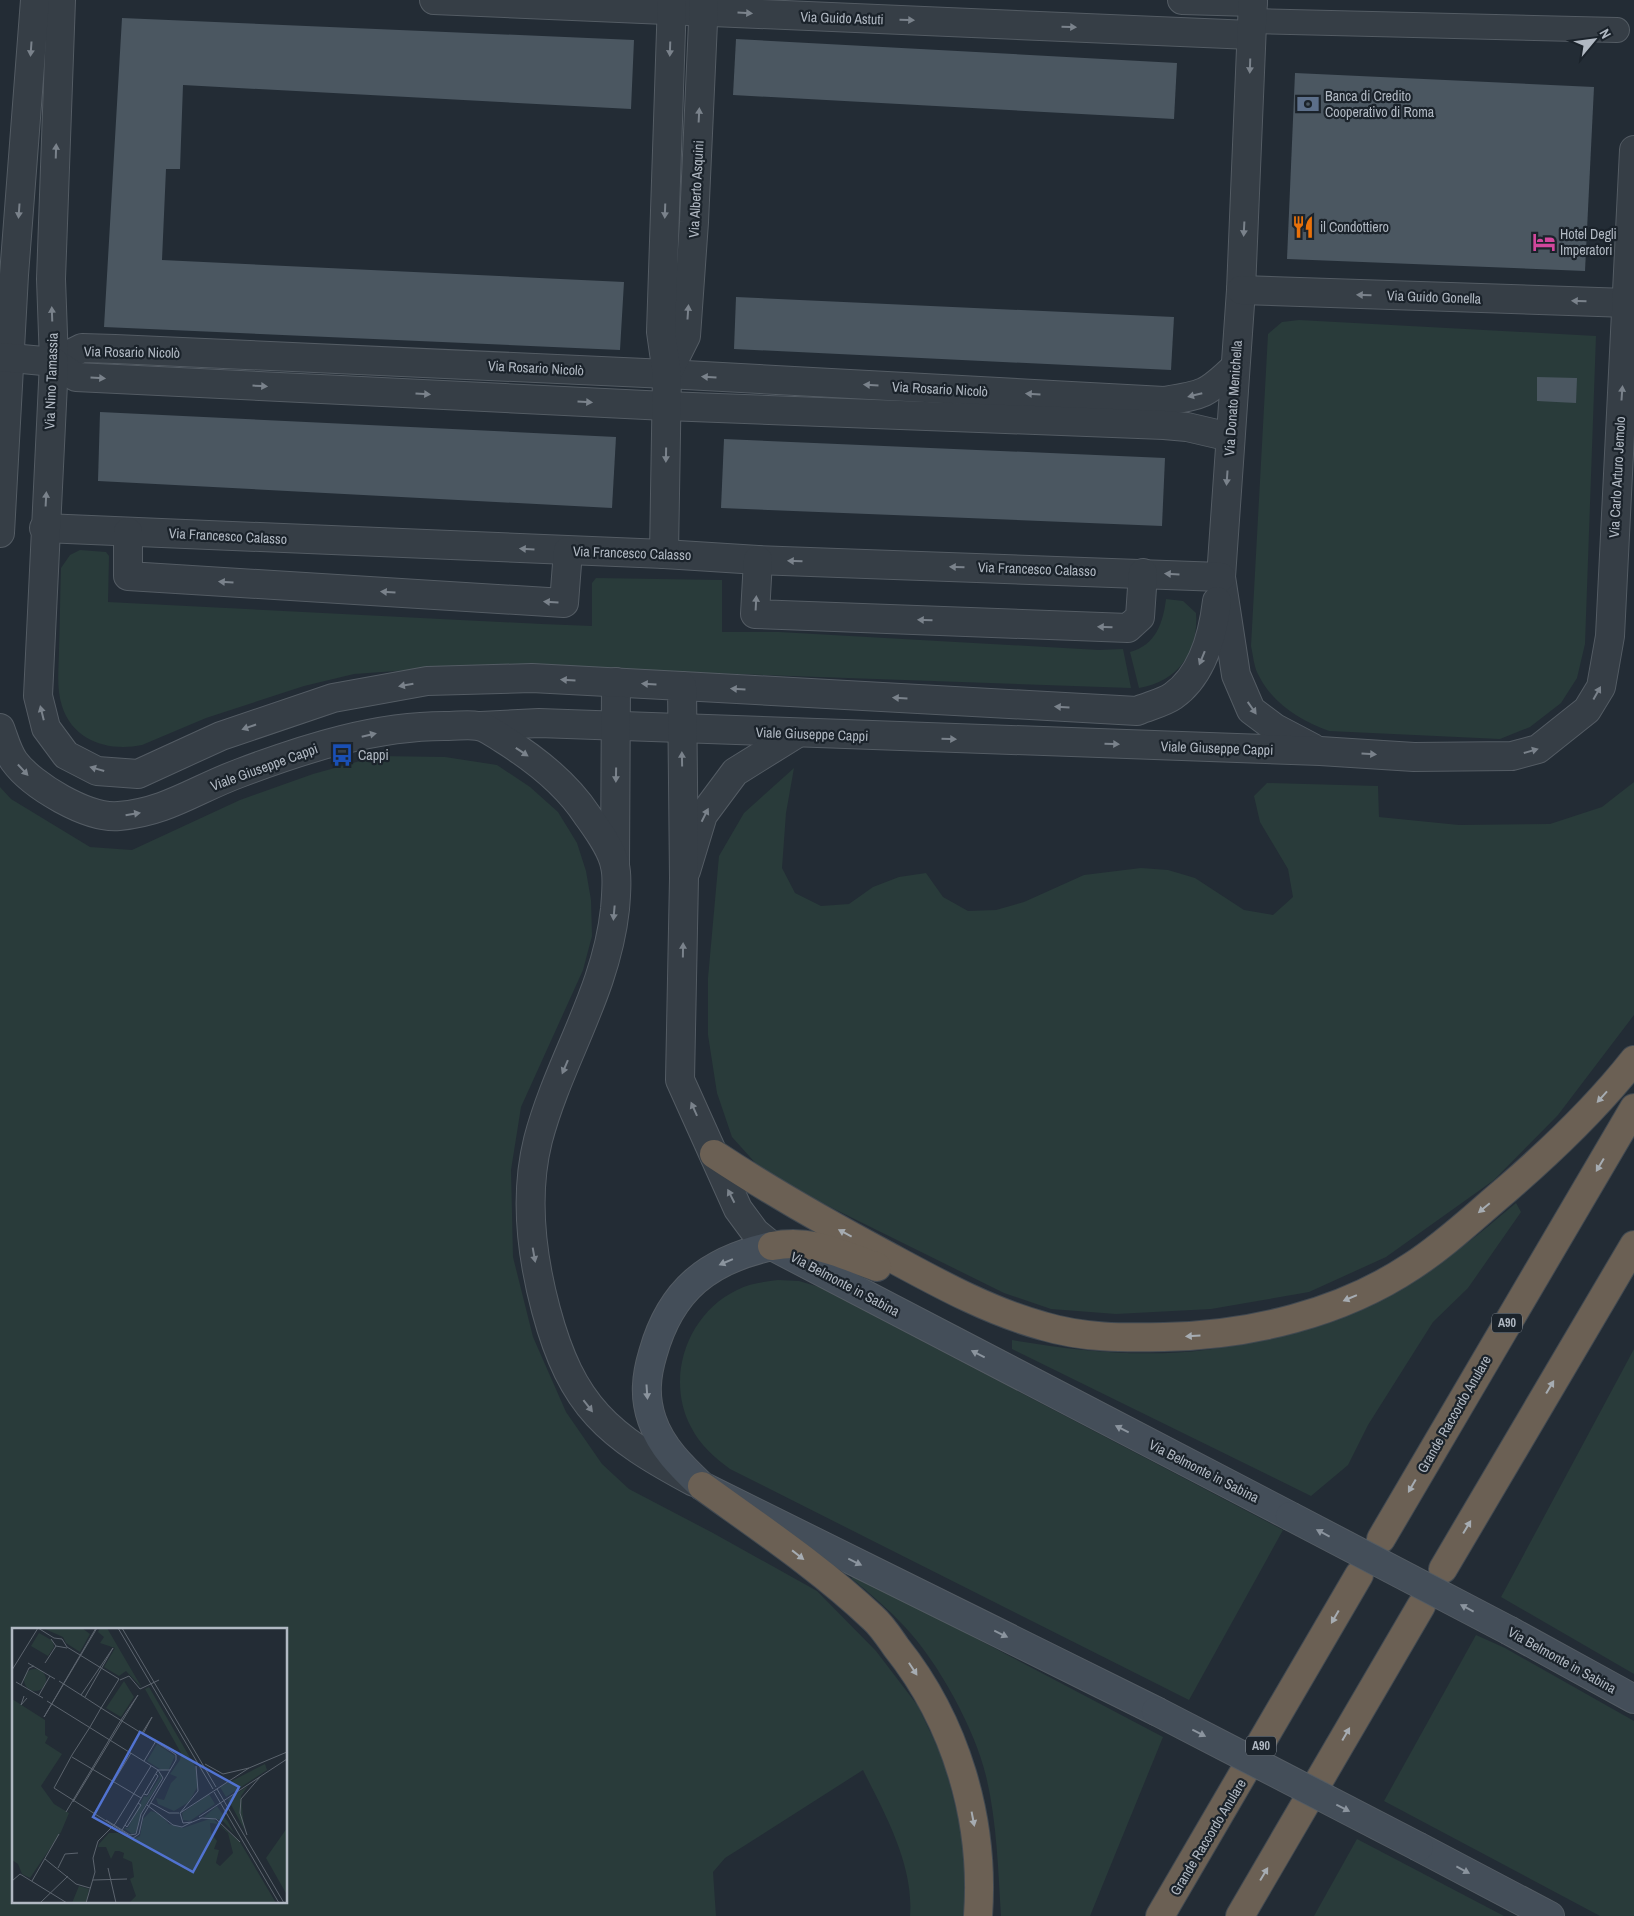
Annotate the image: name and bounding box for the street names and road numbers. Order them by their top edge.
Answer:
street label: Via Guido Astuti [800,8,884,28]
street label: Via Alberto Asquini [684,140,708,238]
street label: Via Guido Gonella [1387,286,1482,308]
street label: Via Nino Tamassia [40,332,62,430]
street label: Via Donato Menichella [1220,339,1246,456]
street label: Via Rosario Nicolò [84,342,180,362]
street label: Via Rosario Nicolò [488,356,584,380]
street label: Via Rosario Nicolò [892,377,988,401]
street label: Via Carlo Arturo Jemolo [1605,416,1629,538]
street label: Via Francesco Calasso [168,524,288,548]
street label: Via Francesco Calasso [572,542,692,564]
street label: Via Francesco Calasso [977,558,1097,580]
street label: Viale Giuseppe Cappi [755,723,869,745]
street label: Viale Giuseppe Cappi [1160,737,1274,759]
street label: Viale Giuseppe Cappi [208,739,320,795]
street label: Via Belmonte in Sabina [787,1248,903,1321]
road number: A90 [1492,1314,1522,1332]
street label: Grande Raccordo Anulare [1413,1352,1495,1476]
street label: Via Belmonte in Sabina [1146,1435,1263,1507]
street label: Via Belmonte in Sabina [1505,1623,1620,1698]
road number: A90 [1246,1736,1276,1755]
street label: Grande Raccordo Anulare [1166,1775,1250,1899]

